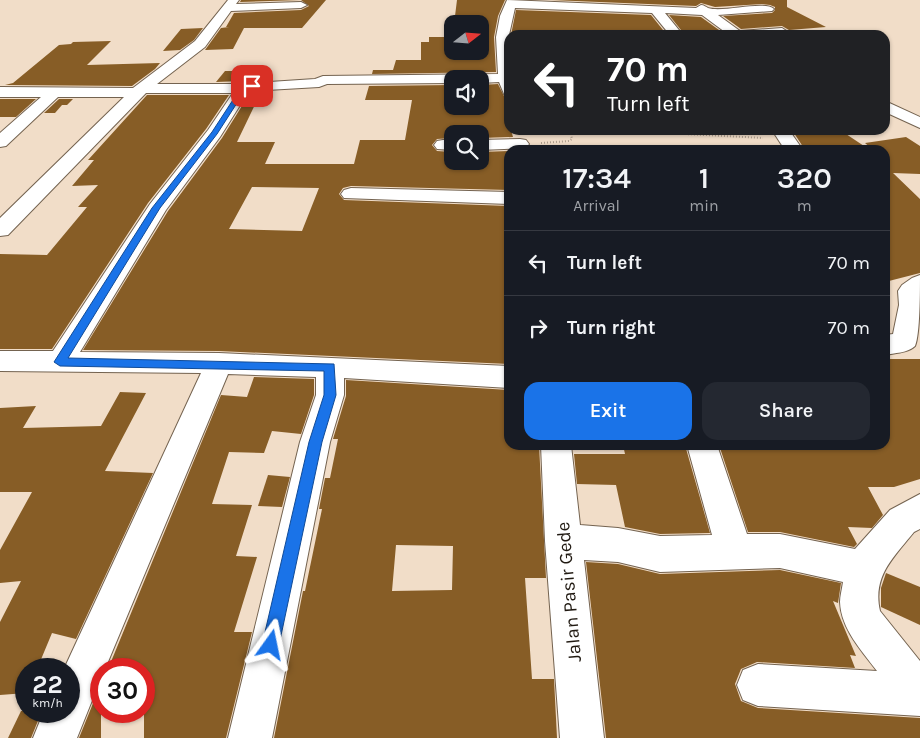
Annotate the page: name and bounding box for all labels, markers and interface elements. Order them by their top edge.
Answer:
north arrow [444,15,489,60]
map controls [444,15,489,170]
text: 70 m [607,49,689,90]
icon: left [524,50,589,115]
pin [231,65,273,107]
button: sound [444,70,489,115]
icon: arrive [238,72,266,100]
text: Turn left [607,91,690,117]
button: search [444,125,489,170]
text: 17:34 [562,160,631,196]
text: 1 [699,160,709,196]
text: 320 [777,160,832,196]
text: Arrival [573,196,620,215]
text: min [689,196,719,215]
text: m [797,196,812,215]
icon: left [524,249,552,277]
text: Turn left [567,252,642,274]
text: 70 m [828,252,870,274]
icon: right [524,314,552,342]
text: Turn right [567,317,656,339]
text: 70 m [828,317,870,339]
button: Exit [524,382,692,440]
button: Share [702,382,870,440]
street label: Jalan Pasir Gede [552,521,586,663]
position arrow [244,618,296,670]
speed limit sign: 30 [90,658,155,723]
text: 22 [32,670,63,699]
text: km/h [32,696,63,710]

